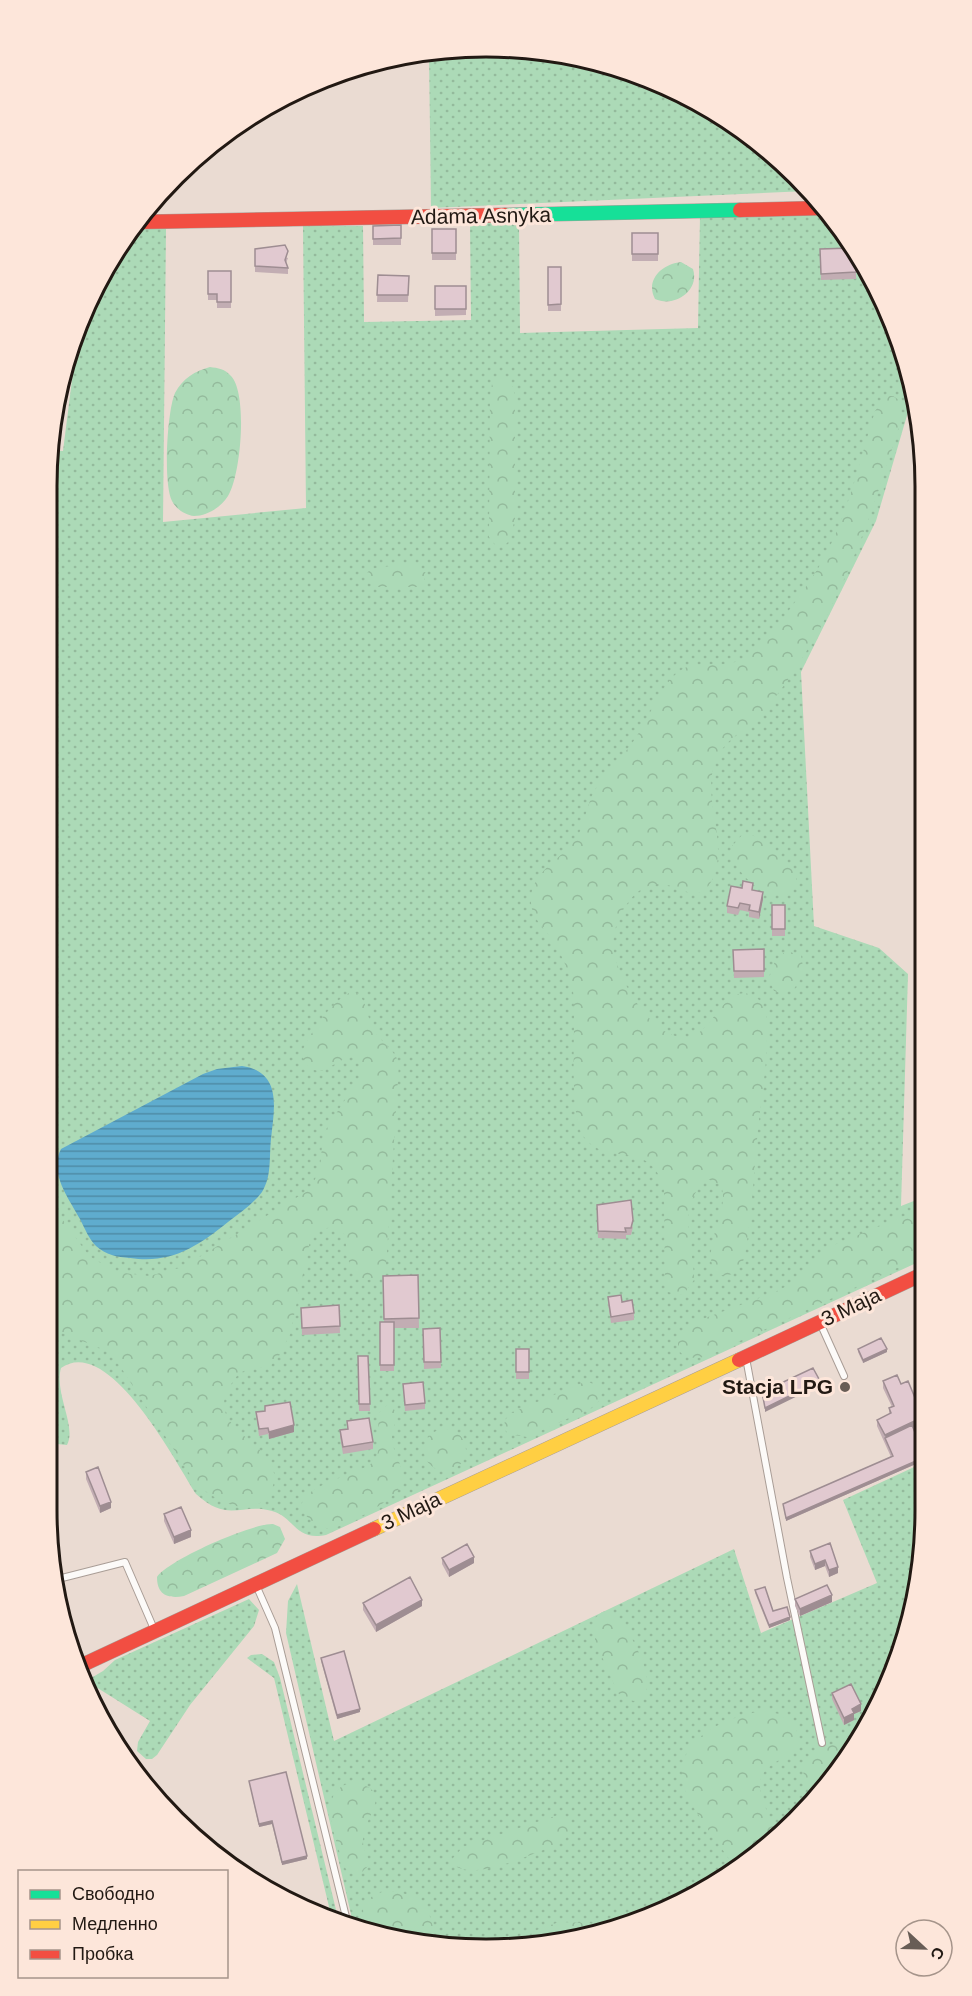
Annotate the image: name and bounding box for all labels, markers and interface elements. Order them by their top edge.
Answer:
street label: Adama Asnyka [411,203,552,228]
street label: 3 Maja [817,1283,885,1330]
place label: Stacja LPG [722,1375,833,1398]
marker: Stacja LPG [838,1380,852,1394]
street label: 3 Maja [377,1487,445,1534]
legend [18,1870,228,1978]
text: Свободно [72,1884,155,1904]
text: Медленно [72,1914,158,1934]
north arrow [894,1918,954,1978]
text: Пробка [72,1944,135,1964]
text: С [927,1945,947,1962]

